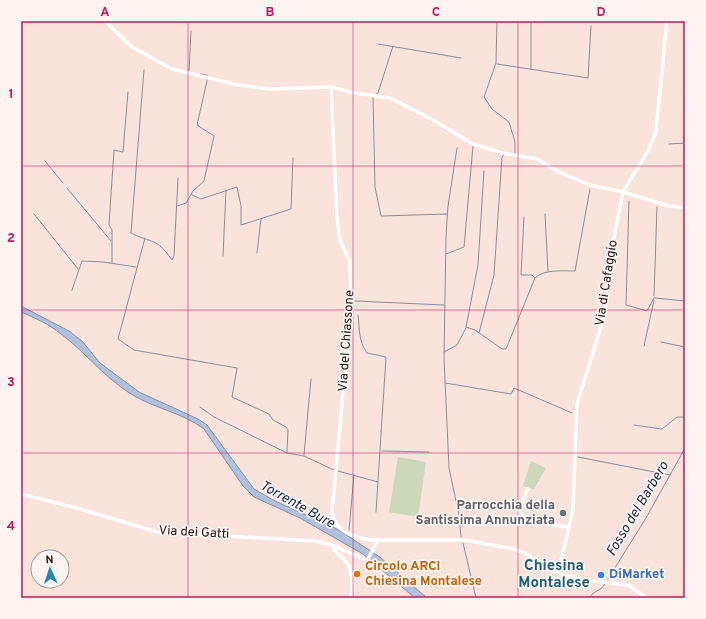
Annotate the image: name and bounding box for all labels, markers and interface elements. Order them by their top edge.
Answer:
text: A [100,5,110,21]
text: B [266,5,275,21]
text: C [432,5,440,21]
text: D [596,5,606,21]
text: 1 [8,87,14,103]
text: 2 [7,231,15,247]
street label: Via di Cafaggio [592,239,622,327]
street label: Via del Chiassone [335,290,359,392]
text: 3 [7,375,15,391]
water label: Fosso del Barbero [603,458,673,559]
water label: Torrente Bure [257,478,338,533]
place label: Parrocchia della Santissima Annunziata [416,498,555,529]
marker: Parrocchia della Santissima Annunziata [558,508,568,518]
text: 4 [7,519,15,535]
street label: Via dei Gatti [158,523,230,543]
north arrow [30,549,70,589]
text: N [45,553,54,567]
district label: Chiesina Montalese [518,557,590,593]
place label: Circolo ARCI Chiesina Montalese [365,559,482,590]
place label: DiMarket [609,567,664,583]
marker: Circolo ARCI Chiesina Montalese [352,569,362,579]
marker: DiMarket [596,570,606,580]

